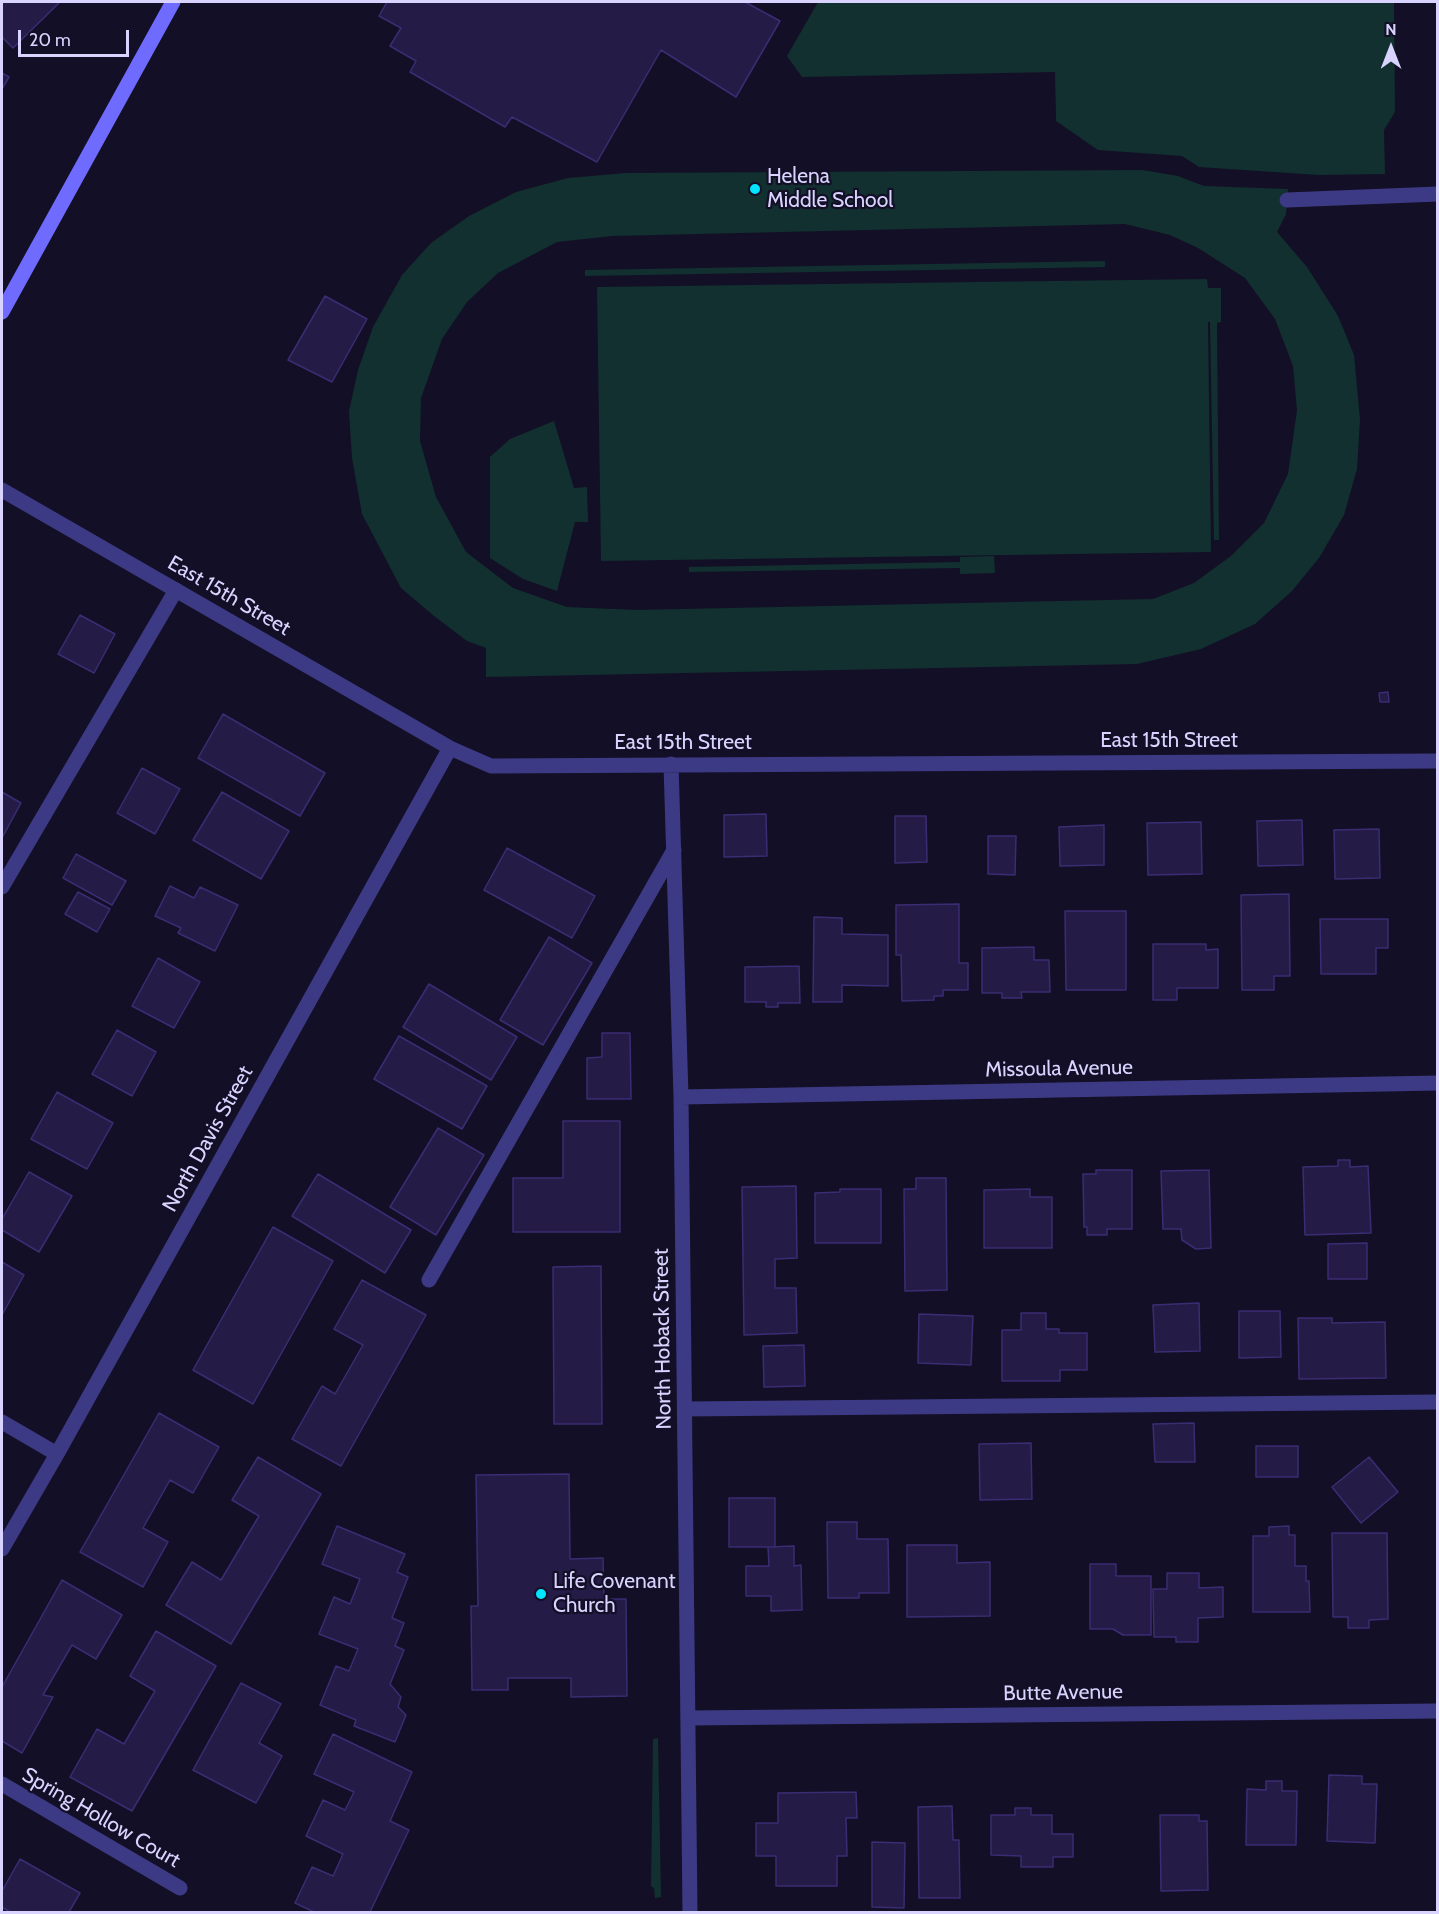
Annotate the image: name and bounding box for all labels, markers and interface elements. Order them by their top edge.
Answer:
scale bar [21,18,132,56]
north arrow [1361,18,1421,78]
text: N [1385,20,1397,39]
text: 20 m [29,29,71,51]
place label: Helena Middle School [767,164,893,214]
marker: Helena Middle School [748,182,762,196]
street label: East 15th Street [163,551,295,641]
street label: East 15th Street [1100,728,1238,754]
street label: East 15th Street [614,730,752,756]
street label: Missoula Avenue [985,1055,1133,1083]
street label: North Davis Street [158,1062,258,1216]
street label: North Hoback Street [649,1248,677,1430]
place label: Life Covenant Church [553,1569,676,1619]
marker: Life Covenant Church [534,1587,548,1601]
street label: Butte Avenue [1003,1679,1123,1707]
street label: Spring Hollow Court [18,1763,184,1873]

